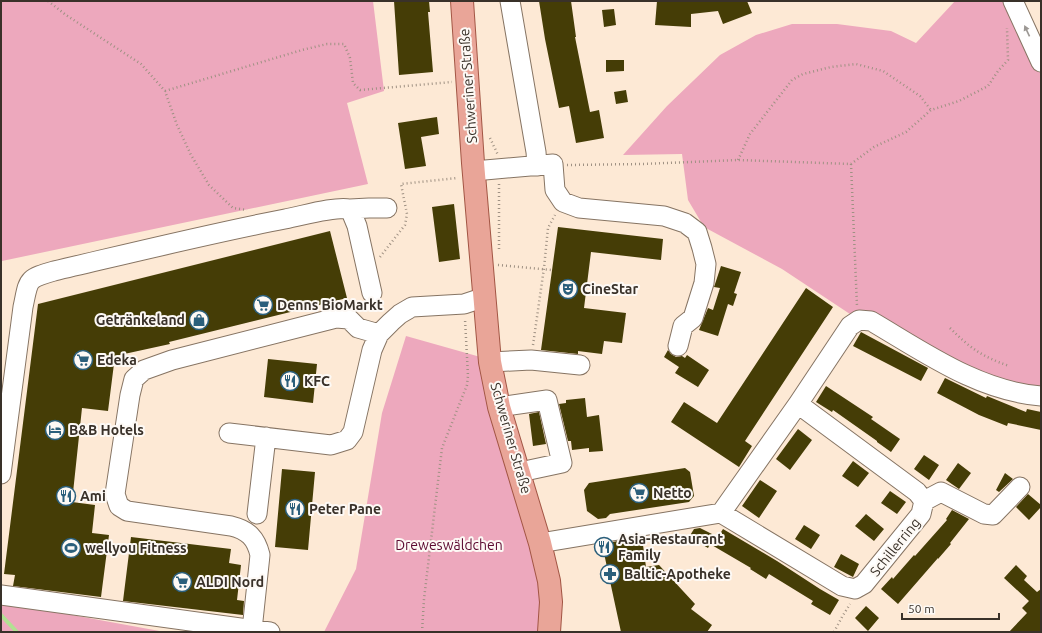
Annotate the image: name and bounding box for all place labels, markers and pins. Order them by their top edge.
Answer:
theatre icon: CineStar [557,278,579,300]
place label: CineStar [582,281,638,297]
supermarket icon: Denns BioMarkt [252,294,274,316]
place label: Denns BioMarkt [277,297,383,313]
shop icon: Getränkeland [188,309,210,331]
place label: Getränkeland [96,312,185,328]
supermarket icon: Edeka [72,349,94,371]
place label: Edeka [97,352,137,368]
restaurant icon: KFC [279,370,301,392]
place label: KFC [304,373,330,389]
hotel icon: B&B Hotels [44,419,66,441]
place label: B&B Hotels [69,422,144,438]
supermarket icon: Netto [628,482,650,504]
restaurant icon: Ami [55,485,77,507]
place label: Netto [653,485,692,501]
place label: Ami [80,488,106,504]
restaurant icon: Peter Pane [284,498,306,520]
place label: Peter Pane [309,501,381,517]
place label: Asia-Restaurant Family [618,531,723,563]
restaurant icon: Asia-Restaurant Family [593,536,615,558]
sports icon: wellyou Fitness [60,537,82,559]
place label: wellyou Fitness [85,540,187,556]
pharmacy icon: Baltic-Apotheke [599,563,621,585]
place label: Baltic-Apotheke [624,566,731,582]
supermarket icon: ALDI Nord [171,571,193,593]
place label: ALDI Nord [196,574,264,590]

